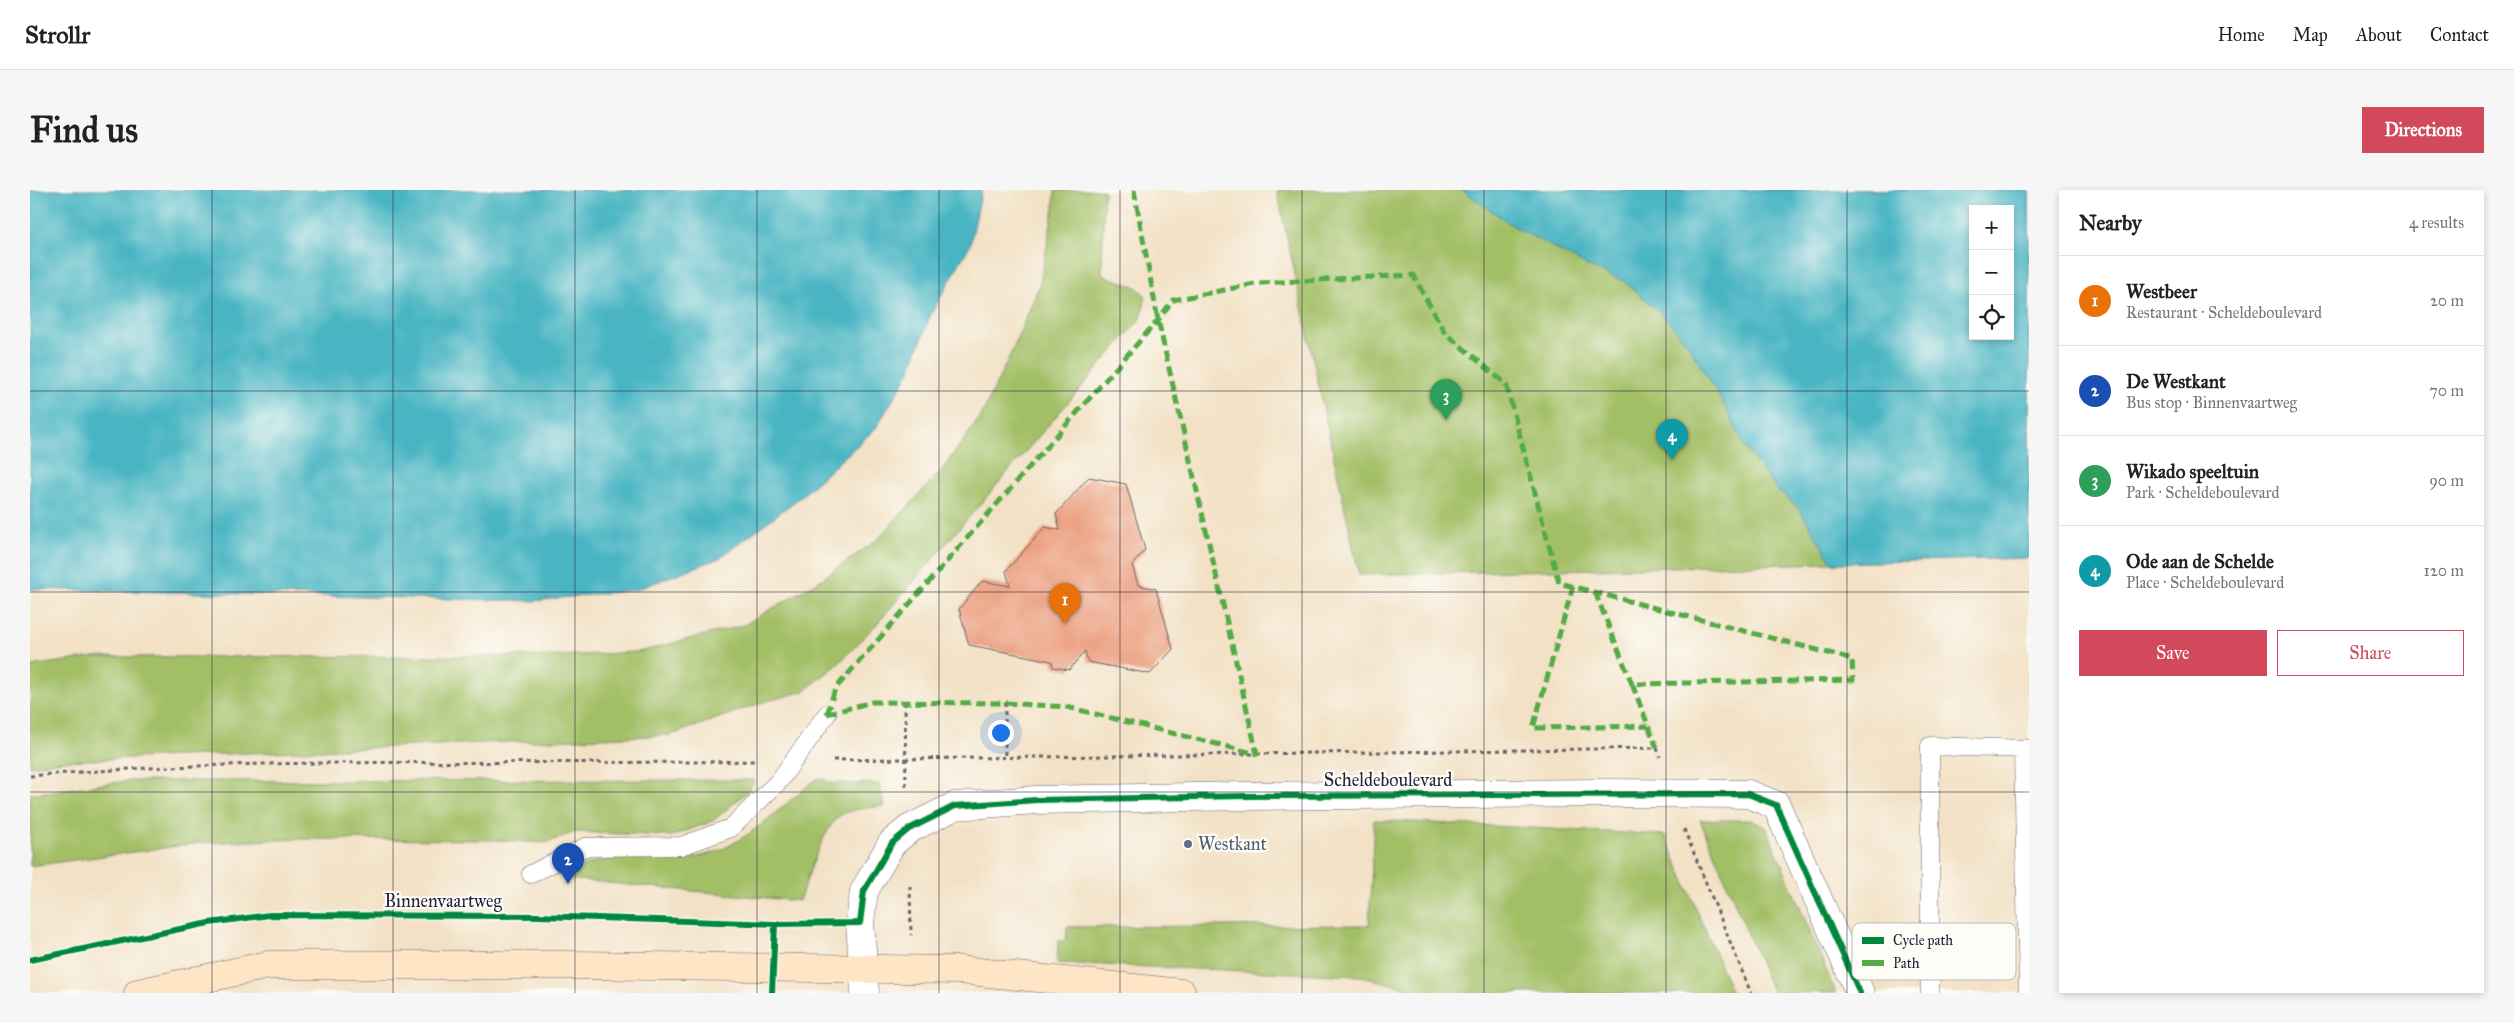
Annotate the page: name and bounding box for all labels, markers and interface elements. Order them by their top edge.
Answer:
text: Strollr [25,20,90,50]
text: Home [2218,24,2265,46]
text: Map [2293,24,2328,46]
text: About [2356,24,2402,46]
text: Contact [2430,24,2489,46]
button: Directions [2362,107,2484,153]
text: Find us [30,109,138,152]
map controls [1969,205,2014,340]
button: + [1969,205,2014,250]
text: Nearby [2079,210,2142,236]
text: 4 results [2409,213,2464,232]
button: − [1969,250,2014,295]
text: Westbeer [2126,280,2197,303]
text: 1 [2092,291,2098,310]
text: 20 m [2430,291,2464,310]
button: locate [1969,295,2014,340]
text: Restaurant · Scheldeboulevard [2126,303,2322,322]
text: De Westkant [2126,370,2226,393]
pin: 3 [1430,379,1462,420]
text: 2 [2091,381,2099,400]
text: 70 m [2429,381,2464,400]
text: Bus stop · Binnenvaartweg [2126,393,2297,412]
pin: 4 [1656,419,1688,460]
text: Wikado speeltuin [2126,460,2259,483]
text: 3 [2092,471,2098,490]
text: 90 m [2429,471,2464,490]
text: Park · Scheldeboulevard [2126,483,2279,502]
text: Ode aan de Schelde [2126,550,2274,573]
text: 4 [2091,561,2099,580]
text: 120 m [2424,561,2464,580]
text: Place · Scheldeboulevard [2126,573,2284,592]
pin: 1 [1049,583,1081,624]
button: Save [2079,630,2267,676]
button: Share [2277,630,2464,676]
your location [988,720,1014,746]
street label: Scheldeboulevard [1324,769,1452,791]
place label: Westkant [1198,833,1267,855]
marker: Westkant [1182,838,1194,850]
pin: 2 [552,843,584,884]
street label: Binnenvaartweg [384,890,502,913]
legend [1852,923,2016,980]
text: Cycle path [1893,932,1953,949]
text: Path [1893,955,1920,972]

